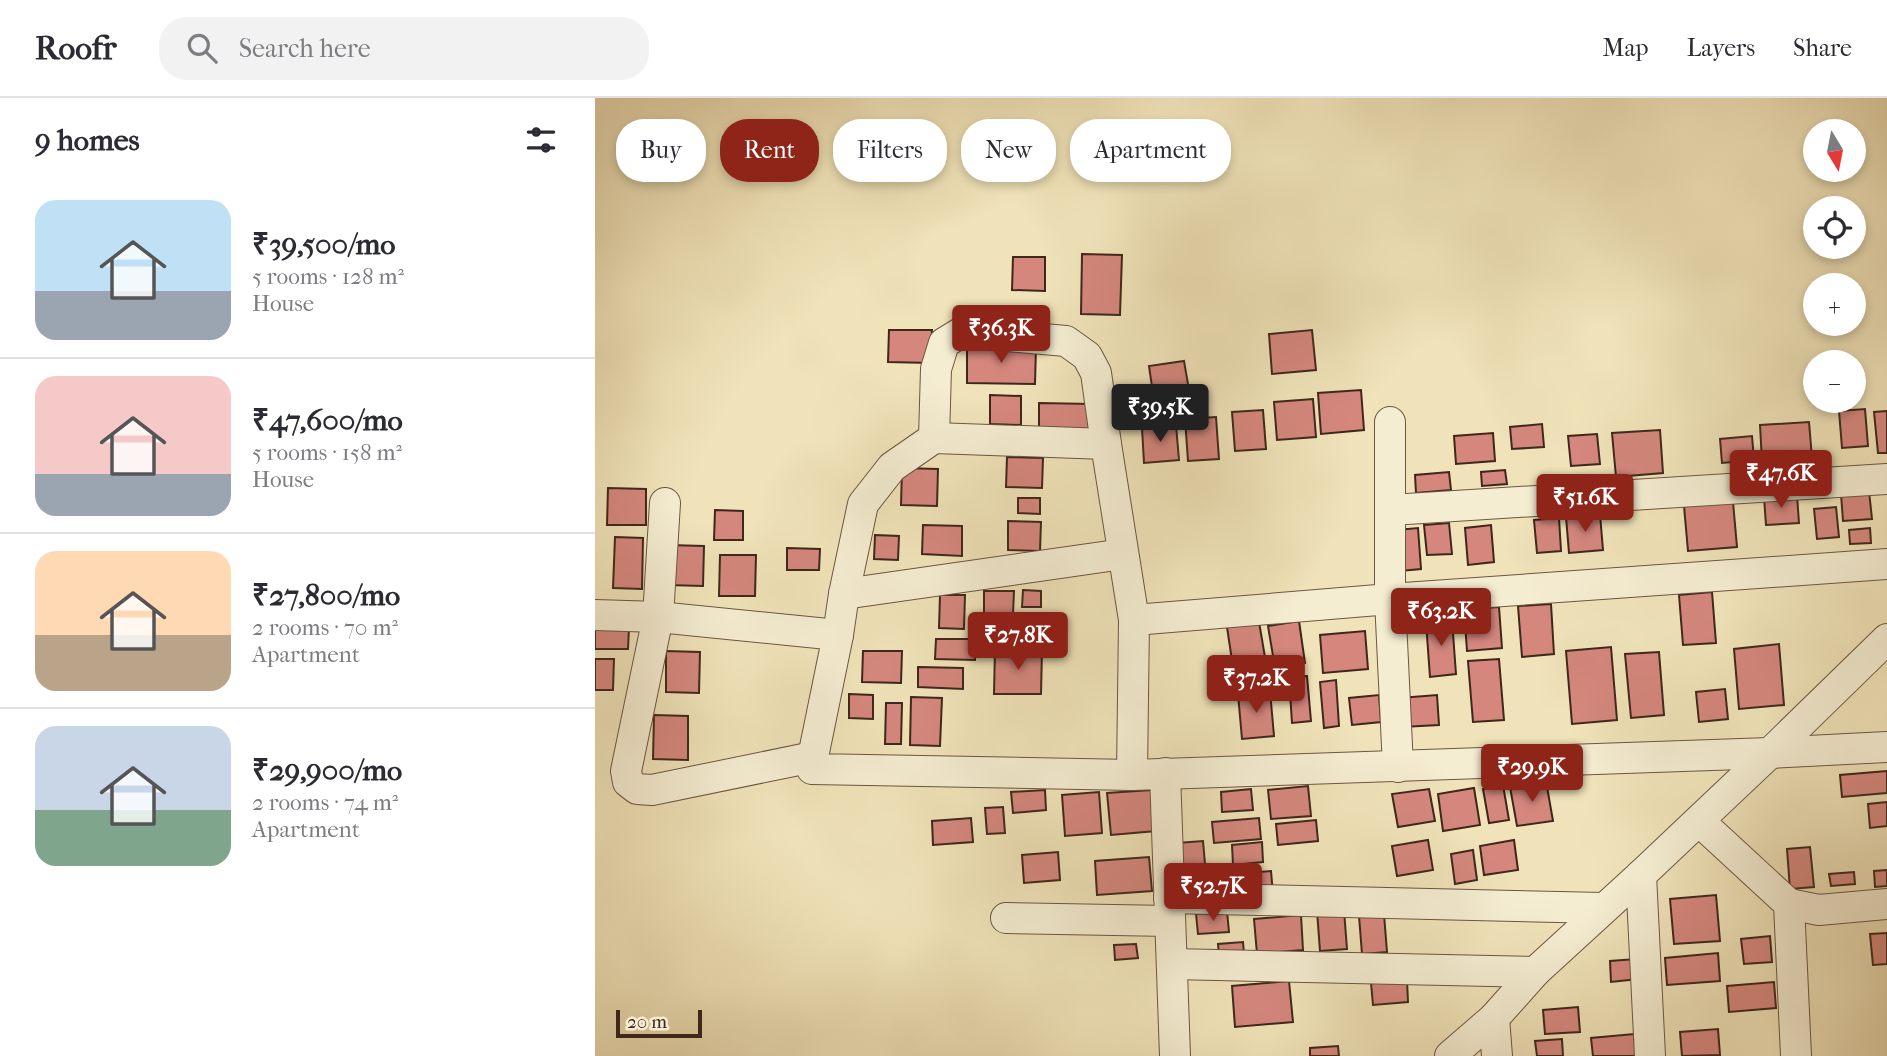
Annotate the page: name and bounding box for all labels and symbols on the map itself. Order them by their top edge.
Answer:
north arrow [1803,119,1865,182]
pin: ₹36.3K [944,306,1058,365]
pin: ₹39.5K [1103,384,1217,444]
pin: ₹47.6K [1724,450,1838,510]
pin: ₹51.6K [1528,474,1642,534]
pin: ₹63.2K [1384,588,1498,648]
pin: ₹27.8K [961,612,1075,672]
pin: ₹37.2K [1199,656,1313,715]
pin: ₹29.9K [1475,744,1589,804]
pin: ₹52.7K [1156,864,1270,923]
scale bar [616,1007,702,1039]

